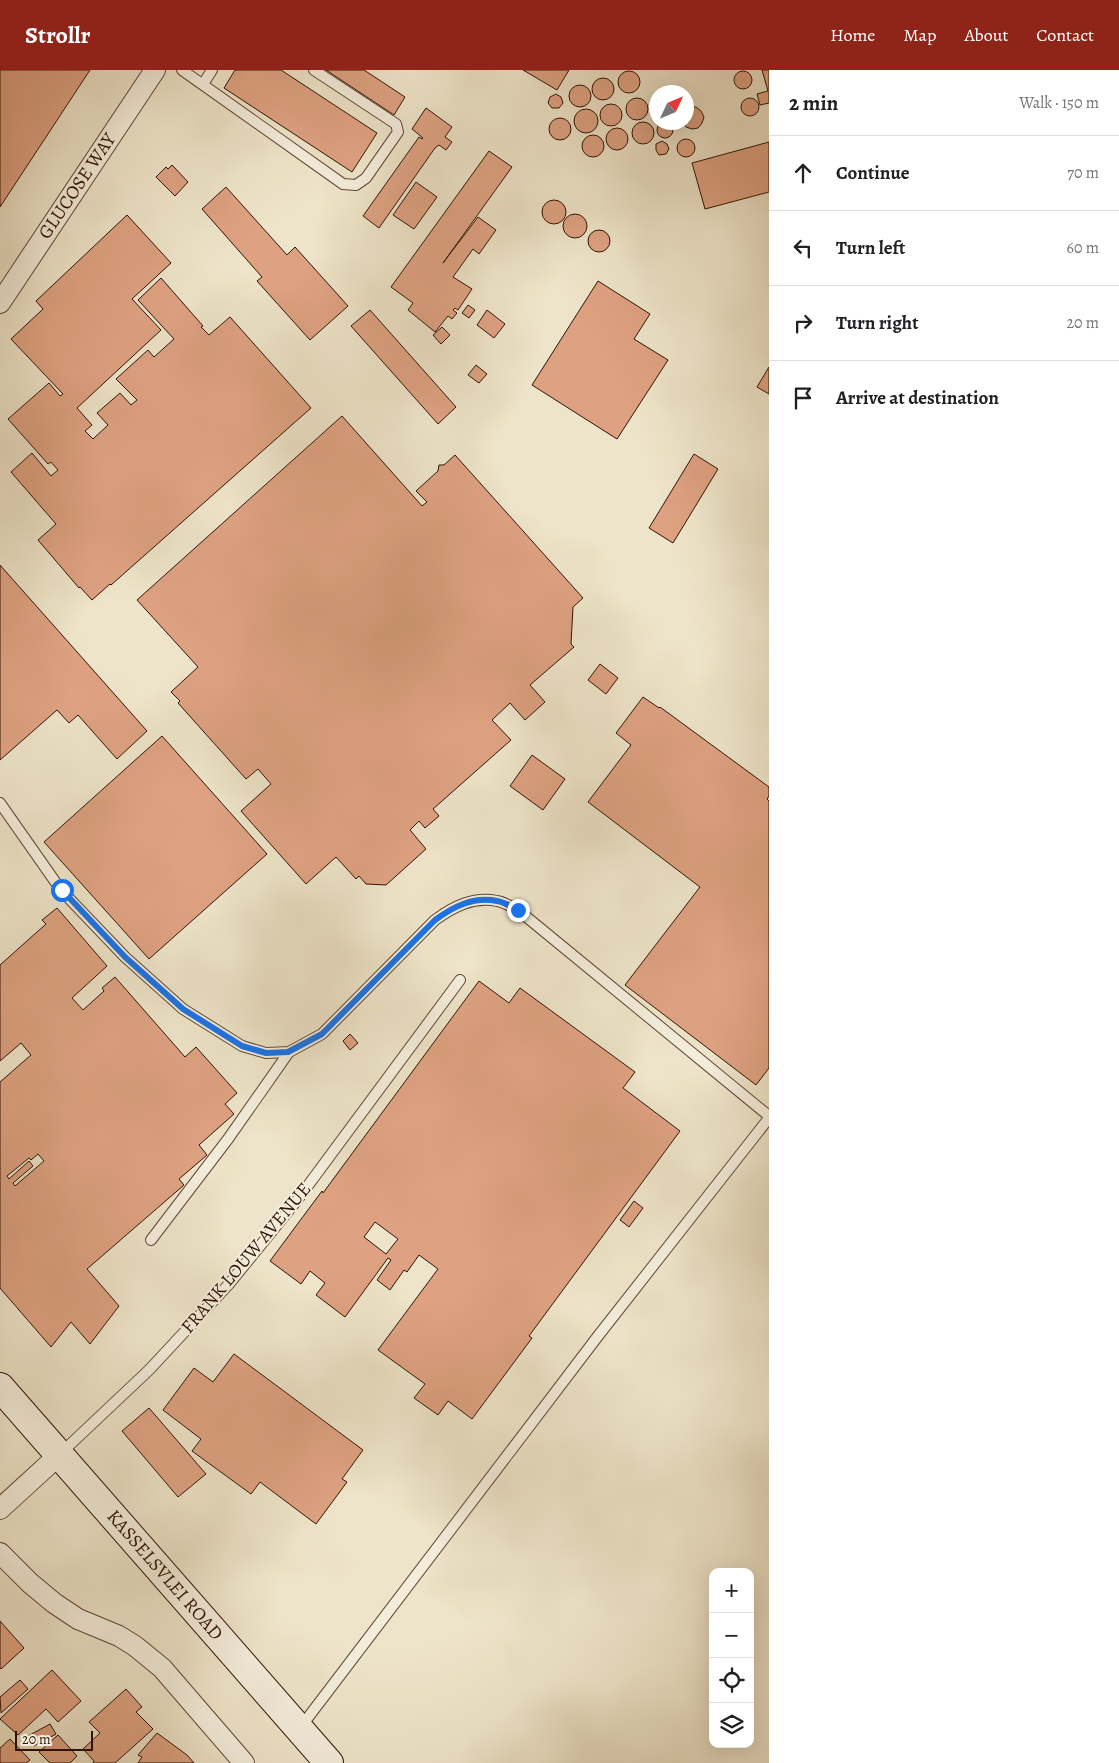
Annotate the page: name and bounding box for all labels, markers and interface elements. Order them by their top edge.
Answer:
text: Strollr [25,19,90,51]
text: Home [830,23,875,47]
text: Map [903,23,936,47]
text: About [964,23,1008,47]
text: Contact [1036,23,1094,47]
north arrow [649,85,694,130]
text: 2 min [789,89,838,117]
text: Walk · 150 m [1019,92,1099,114]
street label: GLUCOSE WAY [32,127,122,244]
icon: ahead [789,159,817,187]
text: Continue [836,160,910,186]
text: 70 m [1067,162,1099,184]
icon: left [789,234,817,262]
text: Turn left [836,235,905,261]
text: 60 m [1067,237,1099,259]
icon: right [789,309,817,337]
text: Turn right [836,310,918,336]
text: 20 m [1066,312,1099,334]
icon: arrive [789,384,817,412]
text: Arrive at destination [836,385,999,411]
route start [51,879,74,902]
route end [507,899,530,922]
street label: FRANK LOUW AVENUE [175,1177,317,1339]
street label: KASSELSVLEI ROAD [101,1504,229,1646]
map controls [709,1568,754,1748]
button: + [709,1568,754,1613]
button: − [709,1613,754,1658]
button: locate [709,1658,754,1703]
button: layers [709,1703,754,1748]
scale bar [15,1728,92,1751]
text: 20 m [22,1730,51,1749]

